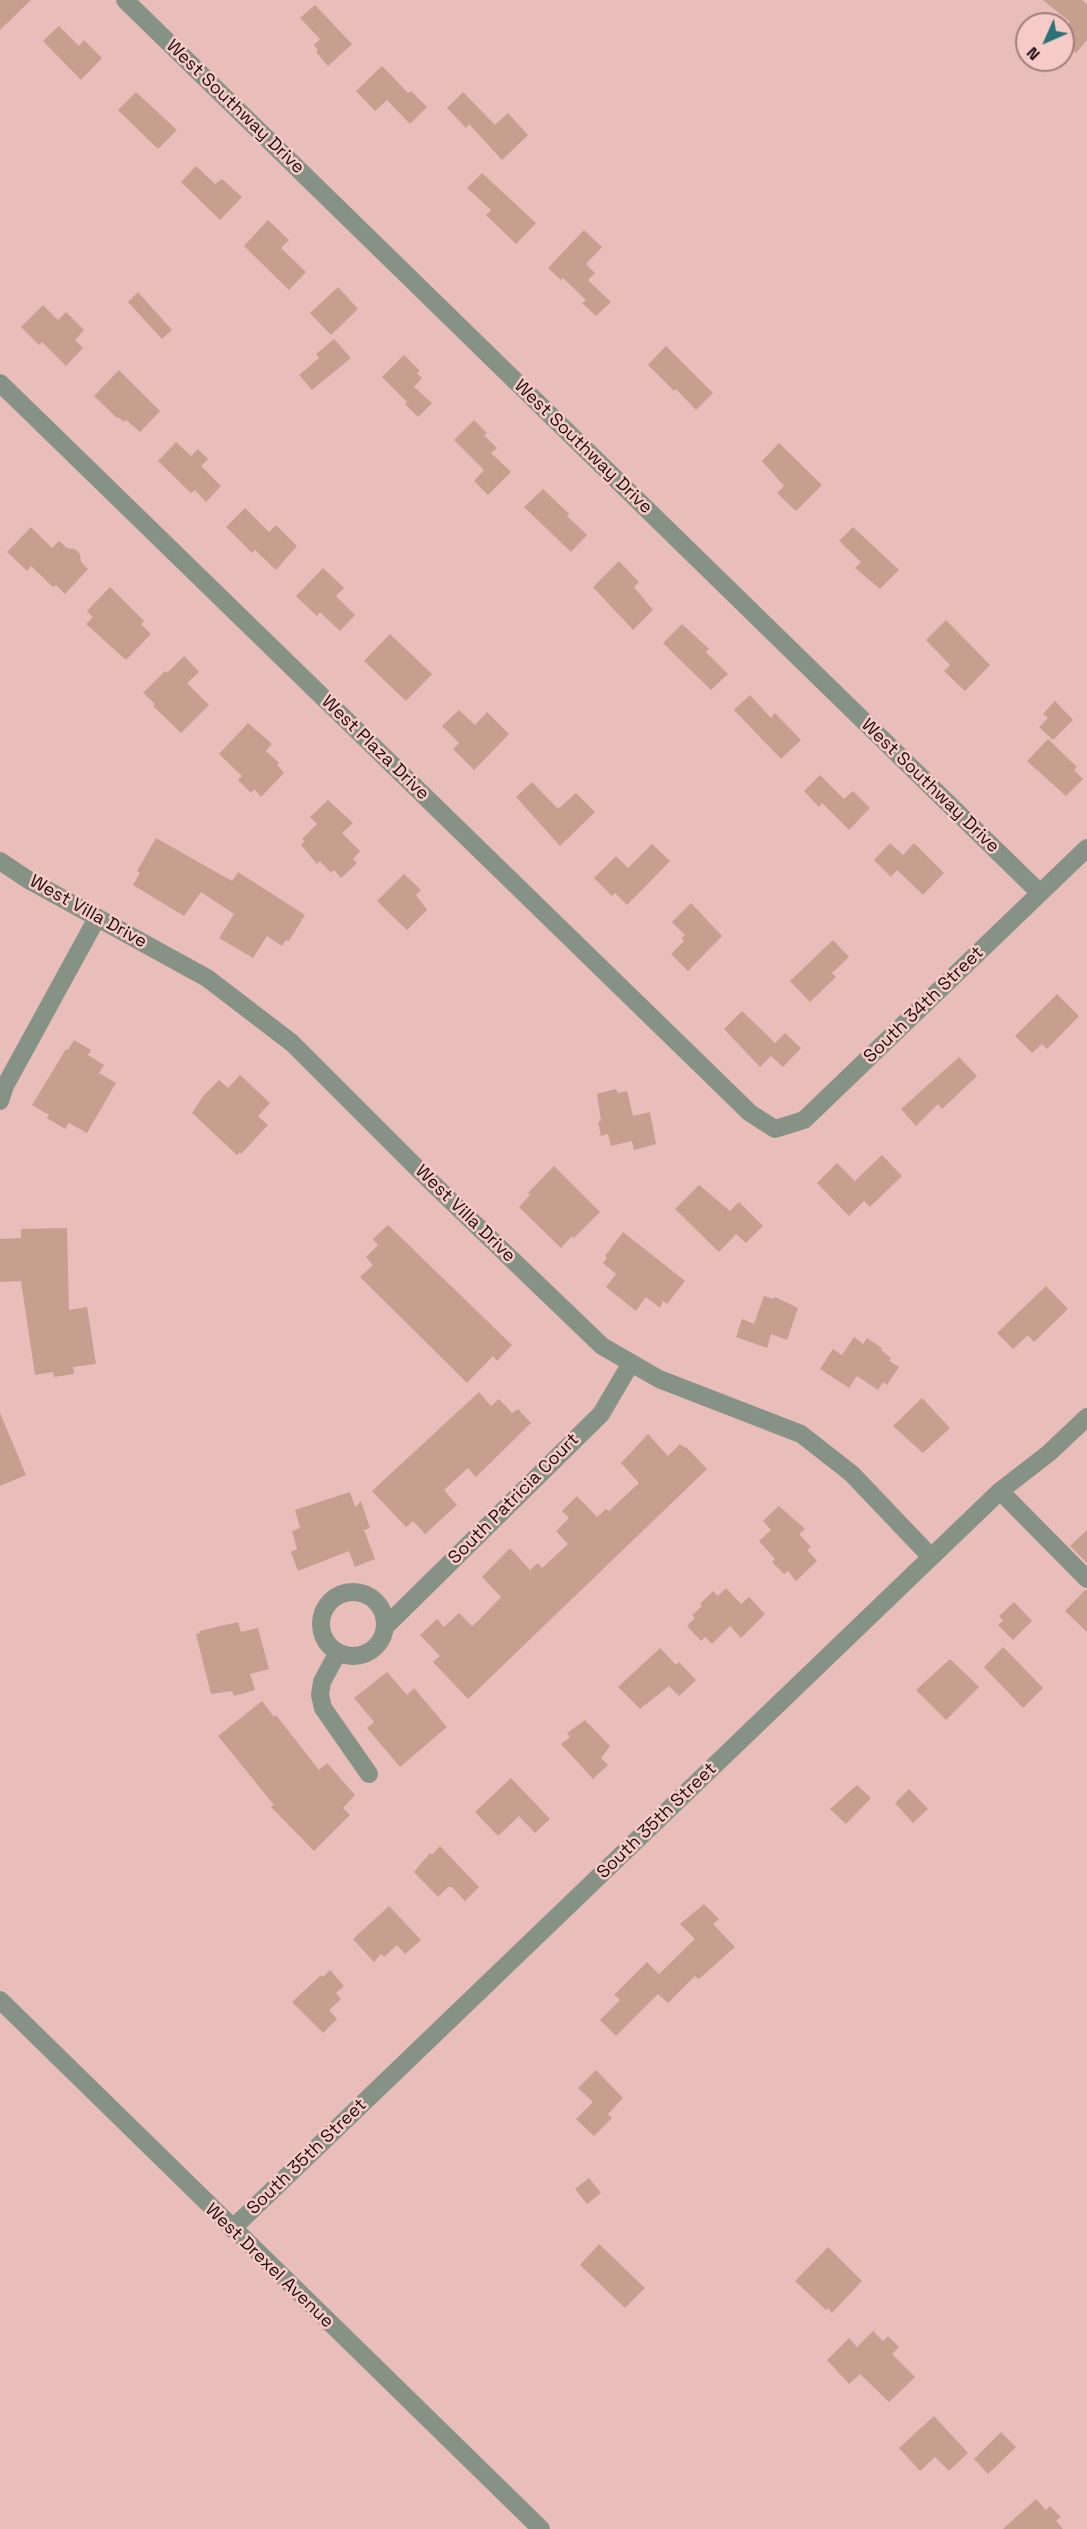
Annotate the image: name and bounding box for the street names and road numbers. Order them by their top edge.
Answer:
street label: West Southway Drive [161,35,309,179]
street label: West Southway Drive [509,375,657,519]
street label: West Plaza Drive [317,691,433,805]
street label: West Southway Drive [856,714,1004,858]
street label: West Villa Drive [26,871,150,953]
street label: South 34th Street [860,942,988,1068]
street label: West Villa Drive [410,1161,520,1267]
street label: South Patricia Court [444,1429,584,1569]
street label: South 35th Street [593,1758,721,1884]
street label: South 35th Street [243,2094,371,2220]
street label: West Drexel Avenue [200,2199,338,2333]

